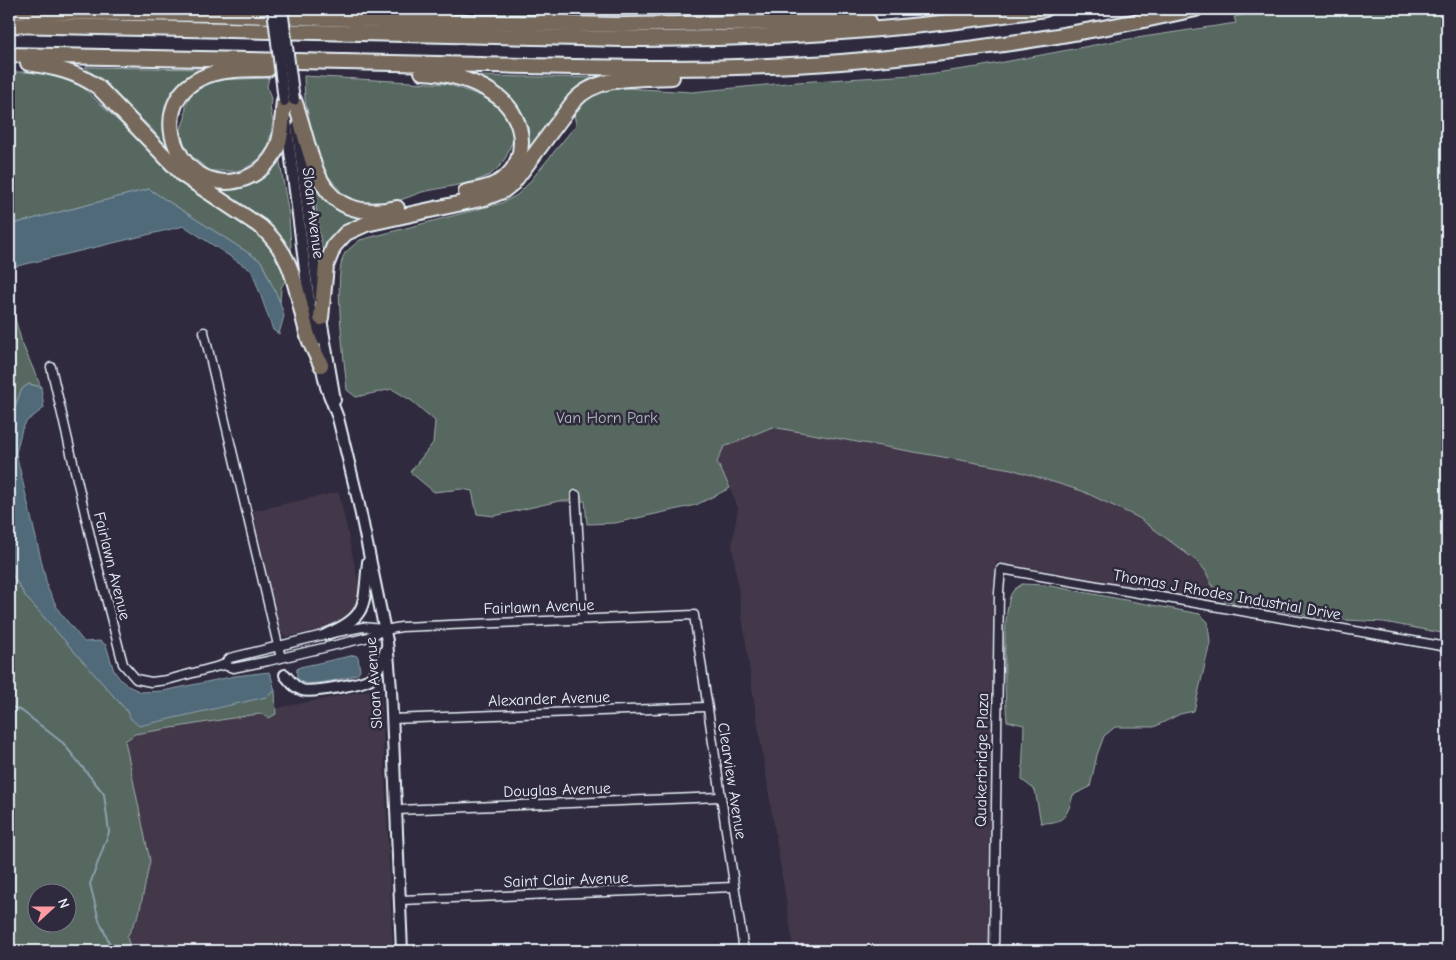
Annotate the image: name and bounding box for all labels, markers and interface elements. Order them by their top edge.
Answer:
street label: Sloan Avenue [298,166,328,260]
park label: Van Horn Park [556,409,658,427]
street label: Fairlawn Avenue [90,510,134,622]
street label: Thomas J Rhodes Industrial Drive [1112,566,1342,624]
street label: Fairlawn Avenue [483,596,595,618]
street label: Sloan Avenue [362,636,386,730]
street label: Alexander Avenue [488,688,610,710]
street label: Quakerbridge Plaza [972,693,992,827]
street label: Clearview Avenue [714,721,750,841]
street label: Douglas Avenue [503,779,611,801]
street label: Saint Clair Avenue [503,869,629,891]
north arrow [28,882,78,932]
text: N [54,896,73,911]

